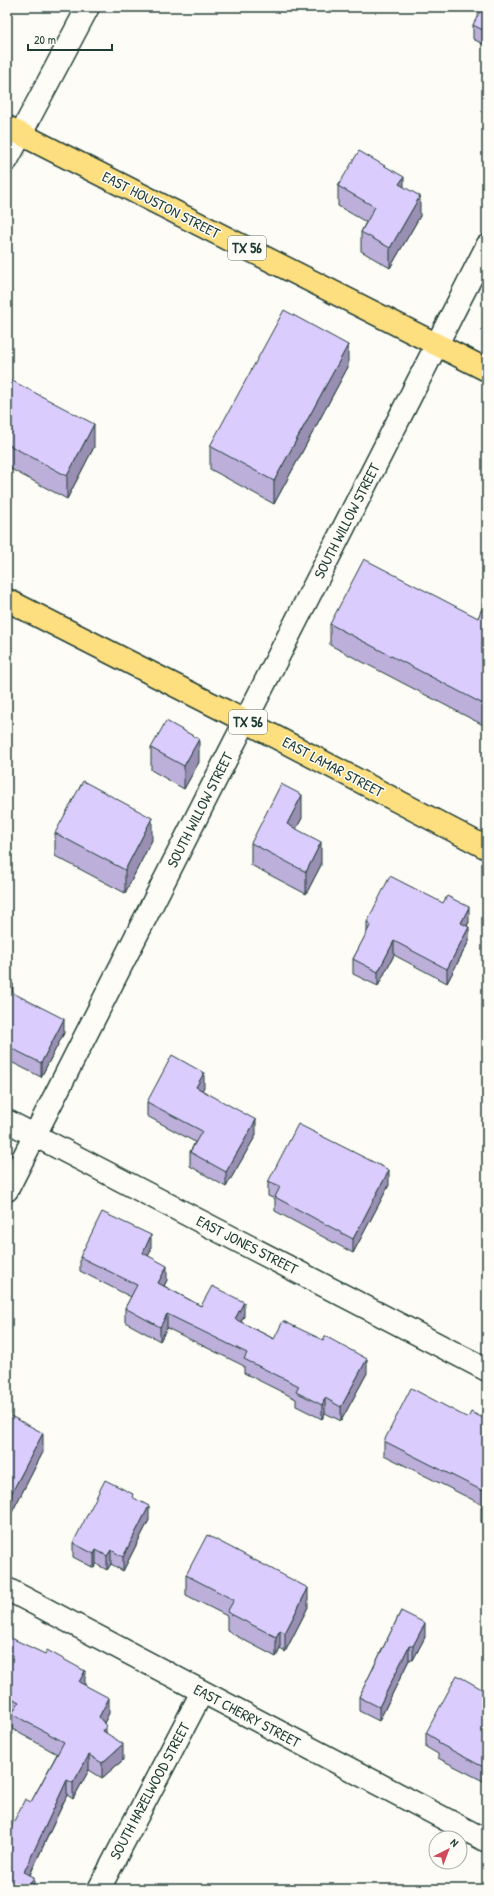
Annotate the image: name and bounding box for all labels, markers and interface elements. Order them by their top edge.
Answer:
scale bar [28,26,112,52]
text: 20 m [34,31,56,48]
street label: EAST HOUSTON STREET [99,166,225,244]
road number: TX 56 [228,236,266,260]
street label: SOUTH WILLOW STREET [308,459,385,582]
road number: TX 56 [229,710,267,734]
street label: EAST LAMAR STREET [279,731,388,803]
street label: SOUTH WILLOW STREET [161,748,238,871]
street label: EAST JONES STREET [193,1210,302,1280]
street label: EAST CHERRY STREET [190,1679,305,1753]
street label: SOUTH HAZELWOOD STREET [104,1718,195,1863]
north arrow [428,1830,468,1870]
text: N [448,1835,462,1850]

